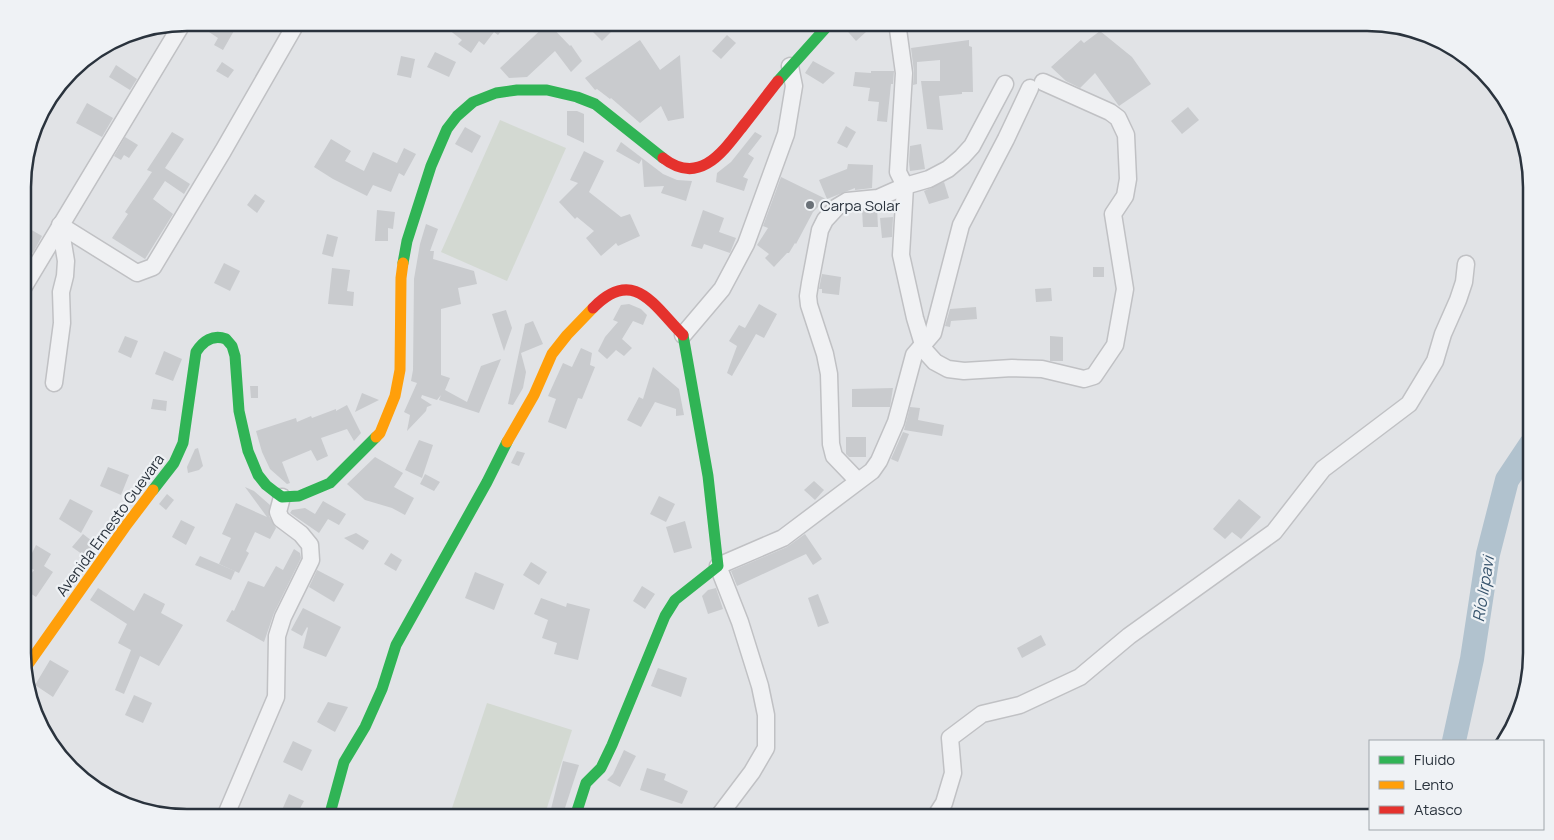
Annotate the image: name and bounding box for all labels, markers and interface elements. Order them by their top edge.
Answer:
place label: Carpa Solar [820,195,901,216]
marker: Carpa Solar [804,199,816,211]
street label: Avenida Ernesto Guevara [51,450,169,600]
water label: Río Irpavi [1467,553,1499,623]
legend [1369,740,1544,830]
text: Fluido [1414,749,1455,770]
text: Lento [1414,774,1454,795]
text: Atasco [1414,799,1462,820]

